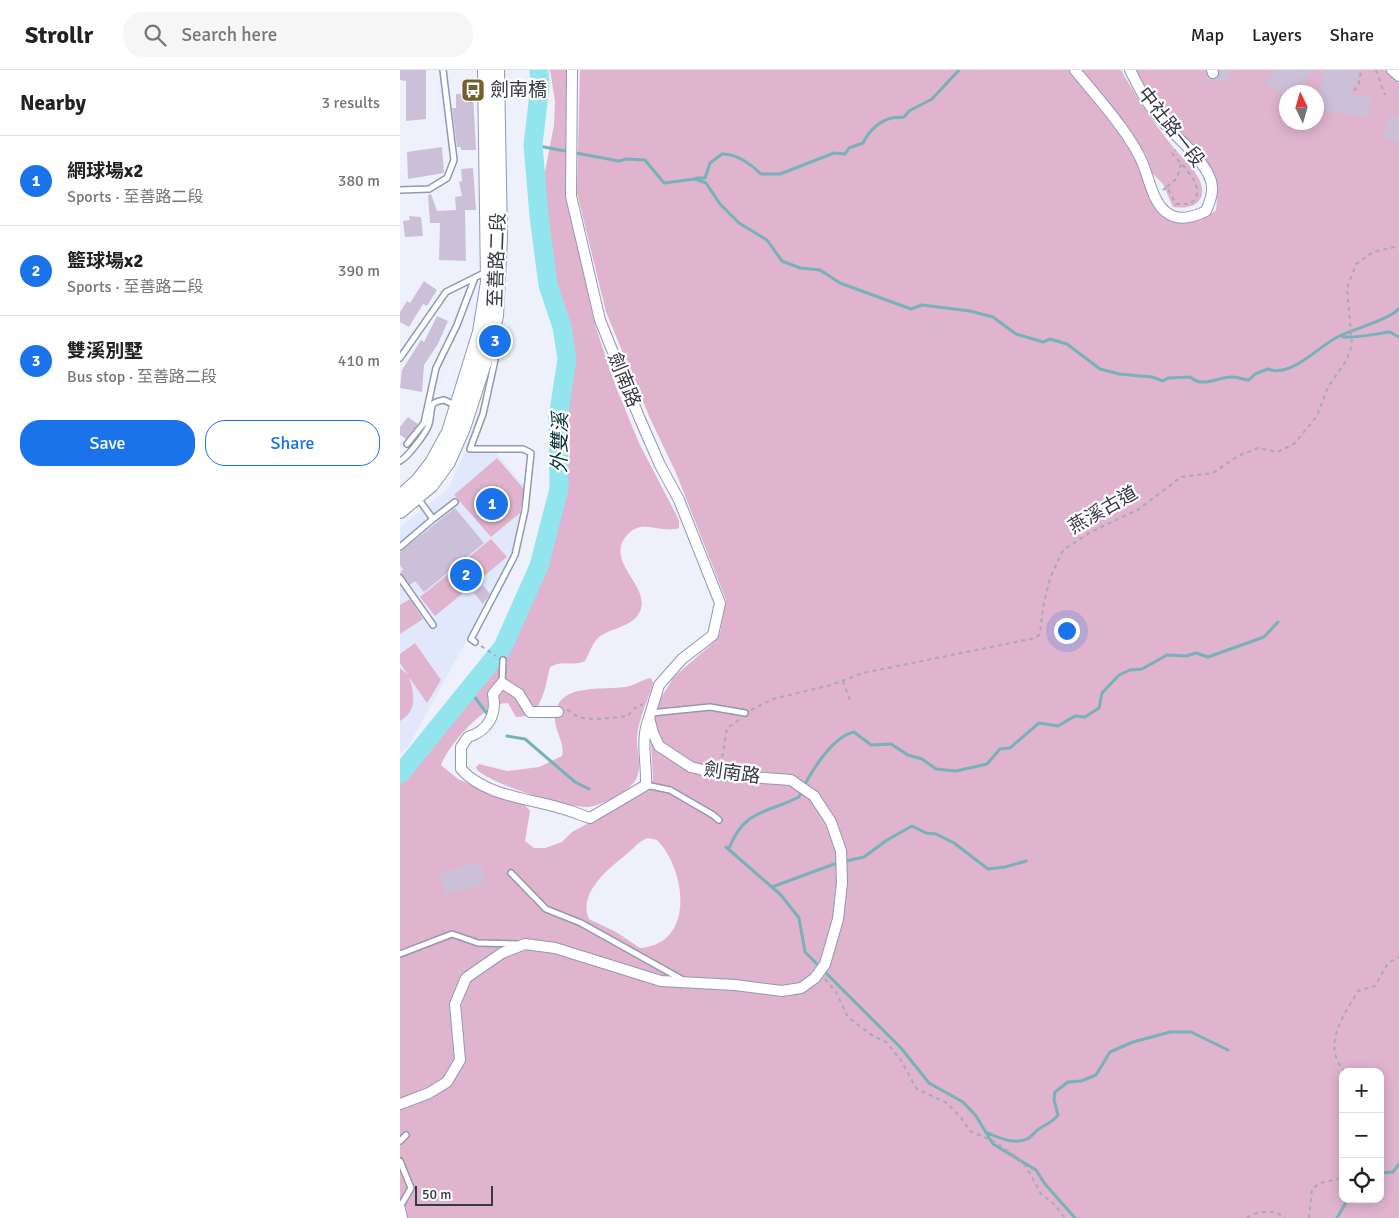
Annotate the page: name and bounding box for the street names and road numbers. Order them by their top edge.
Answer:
street label: 中社路一段 [1132,82,1210,172]
street label: 至善路二段 [483,212,511,308]
street label: 劍南路 [602,349,646,411]
street label: 燕溪古道 [1064,481,1142,539]
street label: 劍南路 [702,757,762,789]

